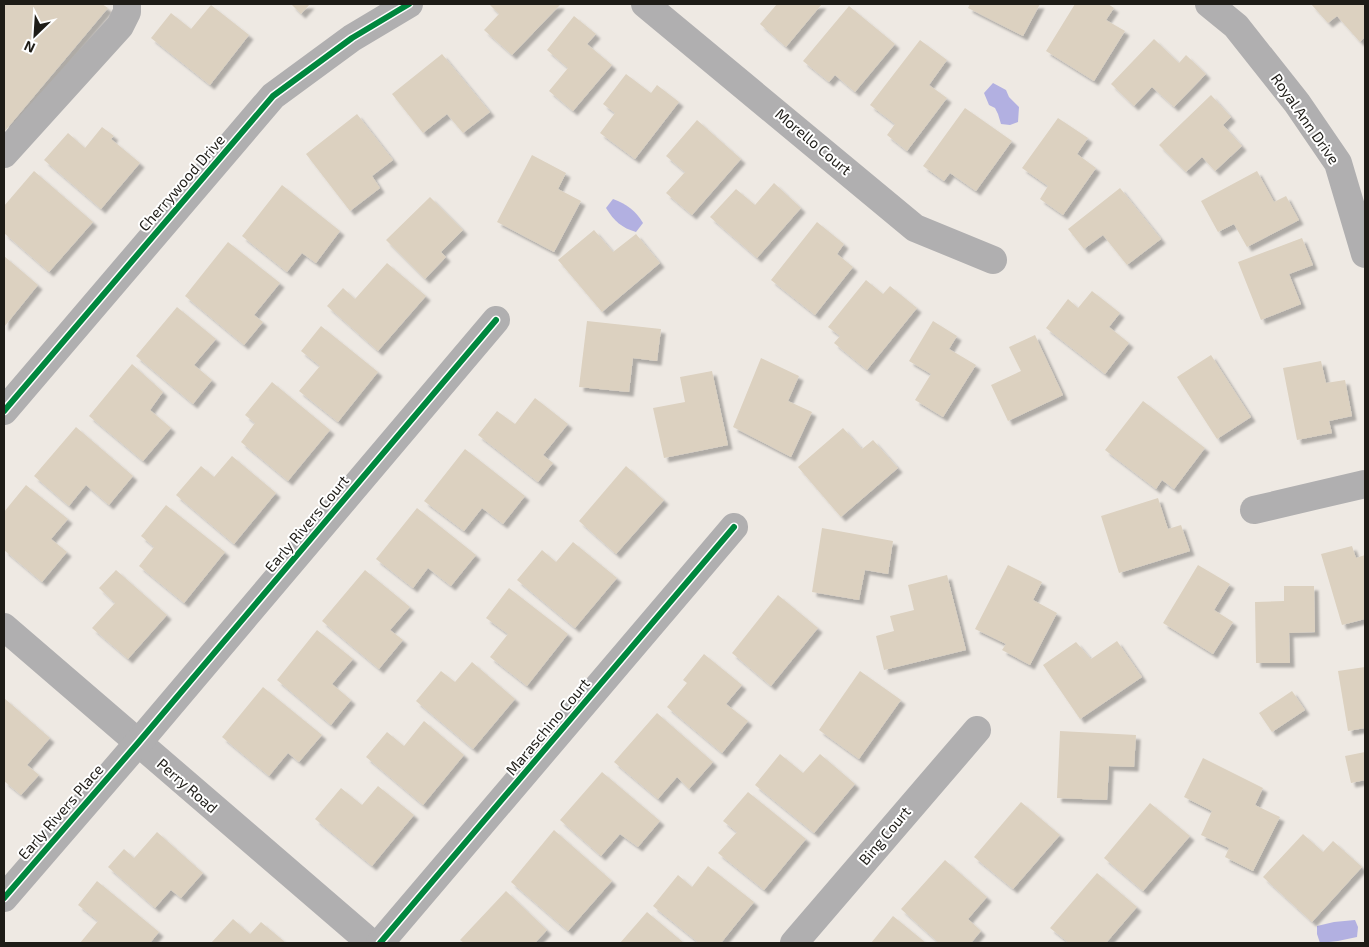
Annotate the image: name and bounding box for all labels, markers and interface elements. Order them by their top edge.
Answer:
north arrow [10,10,60,60]
text: N [21,37,37,57]
street label: Royal Ann Drive [1268,70,1344,167]
street label: Morello Court [772,104,856,178]
street label: Cherrywood Drive [134,130,228,234]
street label: Early Rivers Court [260,471,352,575]
street label: Maraschino Court [501,674,593,778]
street label: Perry Road [154,754,222,816]
street label: Early Rivers Place [14,760,107,863]
street label: Bing Court [855,802,914,868]

